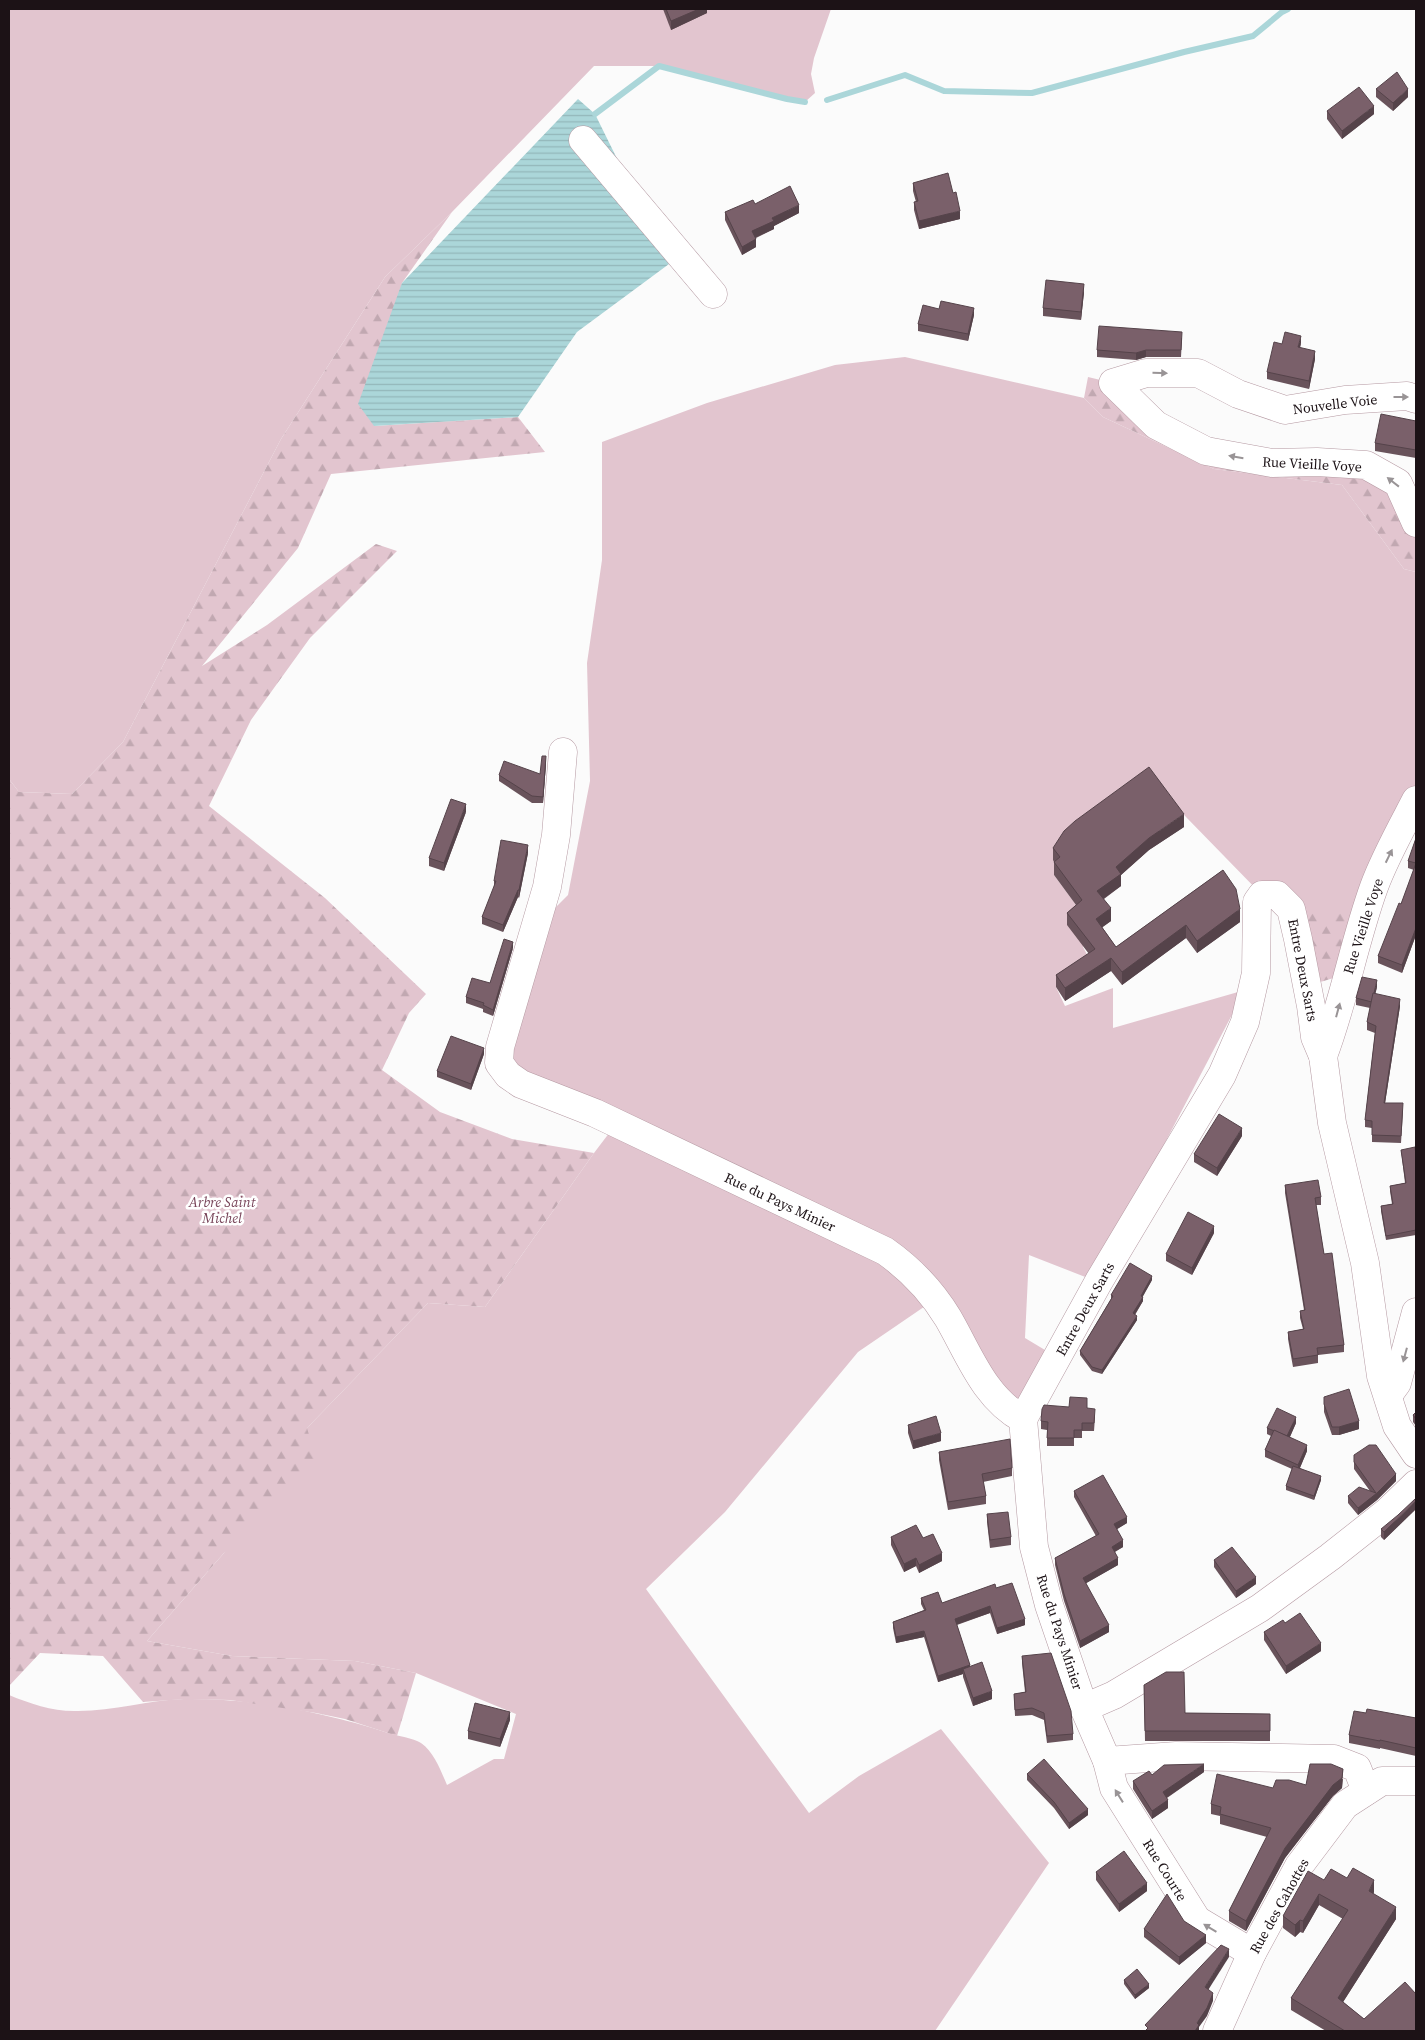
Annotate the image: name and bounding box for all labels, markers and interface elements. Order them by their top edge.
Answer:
one-way arrow [1152,370,1168,378]
street label: Nouvelle Voie [1292,389,1378,419]
one-way arrow [1393,393,1409,401]
street label: Rue Vieille Voye [1262,451,1362,477]
one-way arrow [1228,453,1244,461]
one-way arrow [1386,477,1400,487]
one-way arrow [1385,849,1393,863]
street label: Rue Vieille Voye [1338,875,1388,977]
street label: Entre Deux Sarts [1283,917,1323,1023]
one-way arrow [1334,1002,1342,1017]
street label: Rue du Pays Minier [721,1167,839,1237]
park label: Arbre Saint Michel [188,1192,257,1228]
street label: Entre Deux Sarts [1051,1258,1119,1360]
one-way arrow [1401,1347,1409,1362]
street label: Rue du Pays Minier [1032,1571,1088,1693]
one-way arrow [1115,1789,1124,1802]
street label: Rue Courte [1138,1835,1192,1905]
street label: Rue des Cahottes [1245,1855,1313,1957]
one-way arrow [1204,1924,1217,1933]

